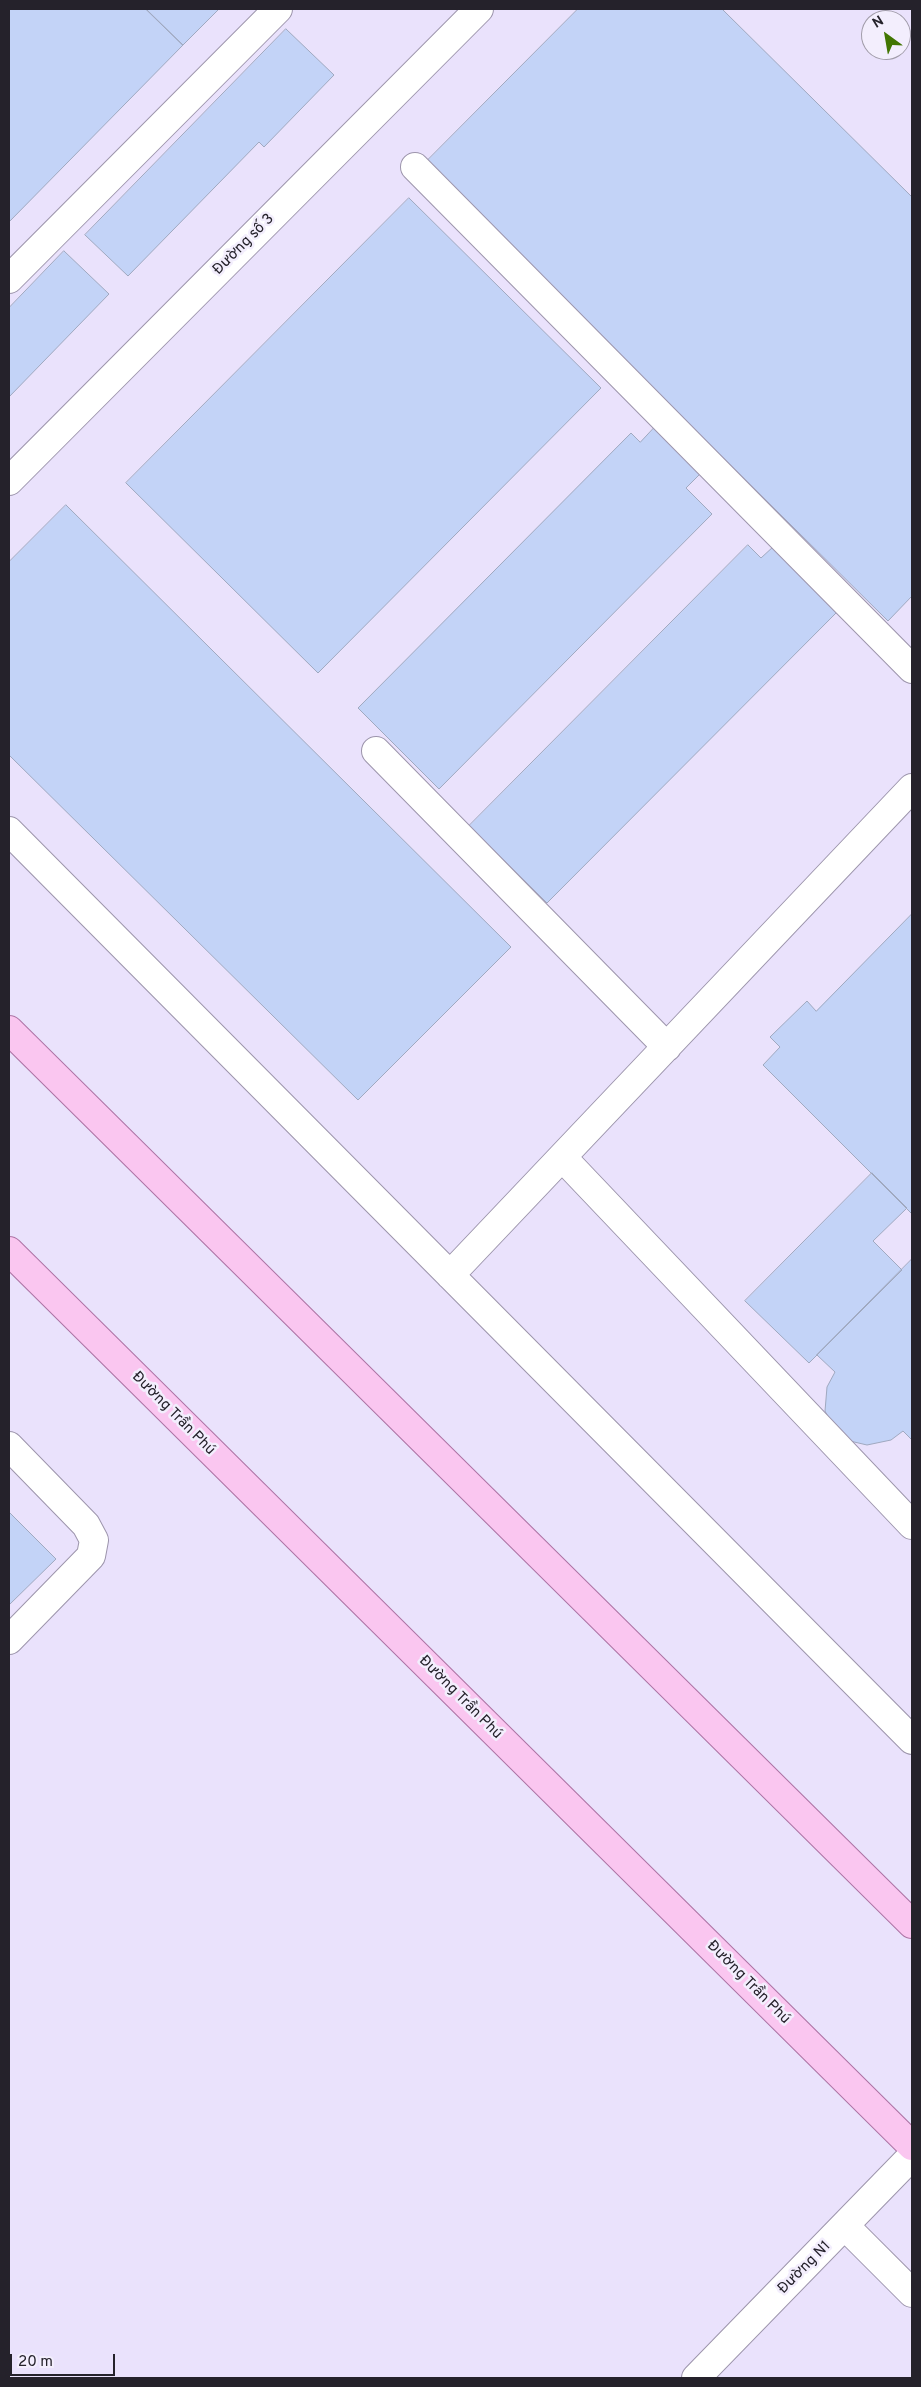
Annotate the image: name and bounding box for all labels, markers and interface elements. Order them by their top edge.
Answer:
north arrow [861,10,911,60]
text: N [870,13,887,33]
street label: Đường số 3 [210,211,278,279]
street label: Đường Trần Phú [128,1369,218,1459]
street label: Đường Trần Phú [415,1653,505,1743]
street label: Đường Trần Phú [703,1938,793,2028]
street label: Đường N1 [775,2238,835,2298]
scale bar [12,2344,118,2376]
text: 20 m [18,2353,53,2372]

